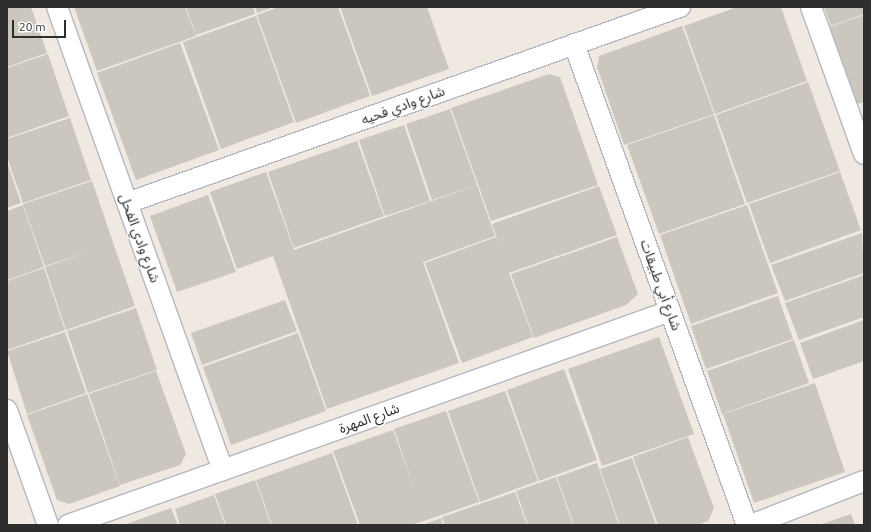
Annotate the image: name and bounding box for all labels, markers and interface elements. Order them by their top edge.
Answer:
scale bar [14,12,68,38]
text: 20 m [19,20,46,33]
street label: شارع وادي فحيه [359,82,447,128]
street label: شارع وادي الفحل [116,191,164,285]
street label: شارع أبي طبيقات [637,237,685,333]
street label: شارع المهرة [336,399,402,437]

